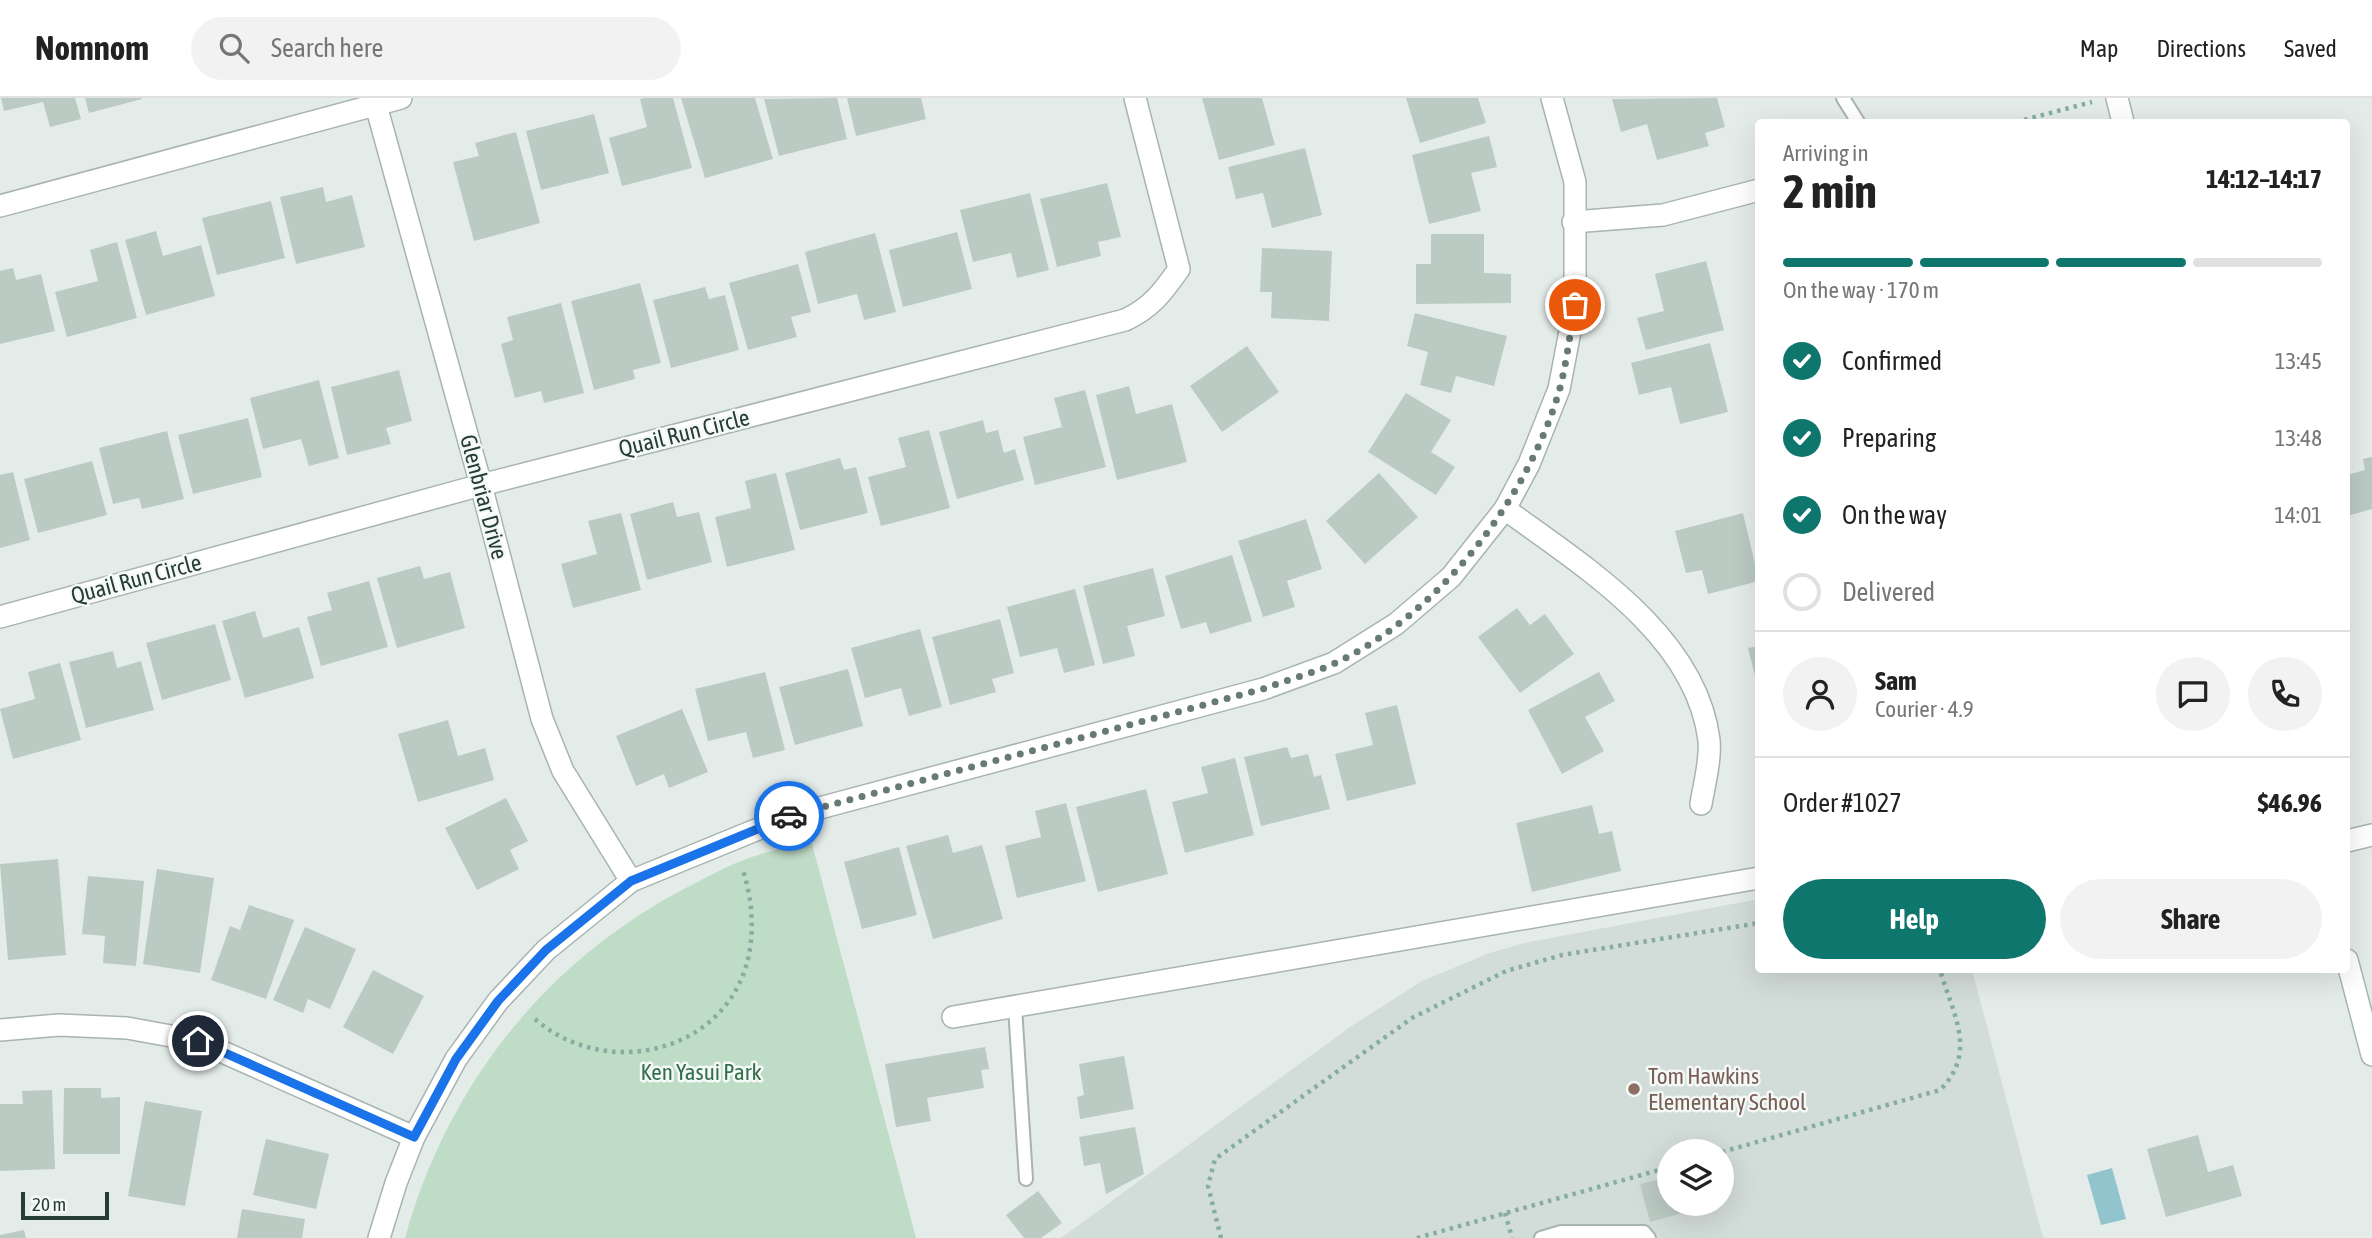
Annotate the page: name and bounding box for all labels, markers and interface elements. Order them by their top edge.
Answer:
search box [191,17,681,80]
text: Nomnom [35,29,149,67]
icon: search [215,29,253,67]
text: Search here [271,33,383,63]
text: Map [2080,35,2118,62]
text: Directions [2156,35,2246,62]
text: Saved [2284,35,2337,62]
text: Arriving in [1783,140,1869,166]
text: 14:12–14:17 [2206,164,2322,194]
text: 2 min [1783,165,1877,218]
pin [1545,275,1605,335]
text: On the way · 170 m [1783,277,1939,303]
icon: bag [1556,286,1594,324]
icon: check [1783,342,1821,380]
text: Confirmed [1842,346,1942,376]
text: 13:45 [2275,348,2322,374]
street label: Quail Run Circle [616,404,752,462]
icon: check [1783,419,1821,457]
text: Preparing [1842,423,1936,453]
text: 13:48 [2275,425,2322,451]
street label: Glenbriar Drive [455,432,513,562]
icon: check [1783,496,1821,534]
text: On the way [1842,500,1947,530]
text: 14:01 [2274,502,2322,528]
street label: Quail Run Circle [68,549,204,609]
text: Delivered [1842,577,1935,607]
button: person [1783,657,1857,731]
button: chat [2156,657,2230,731]
button: phone [2248,657,2322,731]
text: Sam [1875,666,1917,696]
text: Courier · 4.9 [1875,696,1974,722]
courier [754,781,824,851]
text: Order #1027 [1783,788,1902,818]
text: $46.96 [2258,788,2322,818]
icon: car [770,797,808,835]
button: Help [1783,879,2046,959]
button: Share [2060,879,2322,959]
pin [168,1011,228,1071]
icon: home [179,1022,217,1060]
park label: Ken Yasui Park [640,1059,762,1085]
place label: Tom Hawkins Elementary School [1648,1063,1806,1115]
marker: Tom Hawkins Elementary School [1626,1081,1642,1097]
map controls [1657,1139,1734,1216]
button: layers [1657,1139,1734,1216]
scale bar [21,1189,108,1221]
text: 20 m [32,1193,66,1215]

